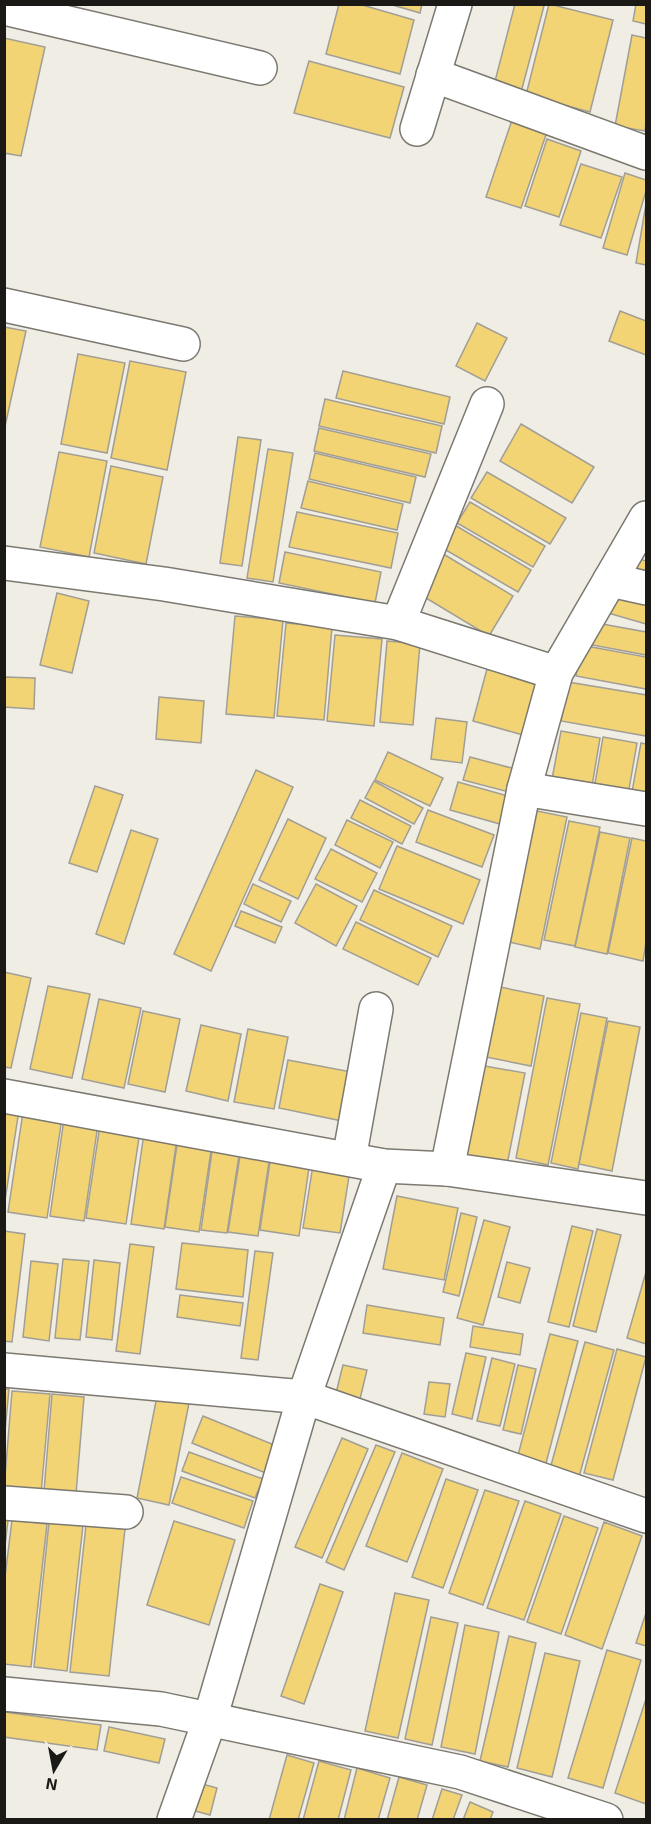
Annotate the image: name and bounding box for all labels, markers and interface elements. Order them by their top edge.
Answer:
north arrow [24,1740,84,1800]
text: N [44,1775,59,1796]

